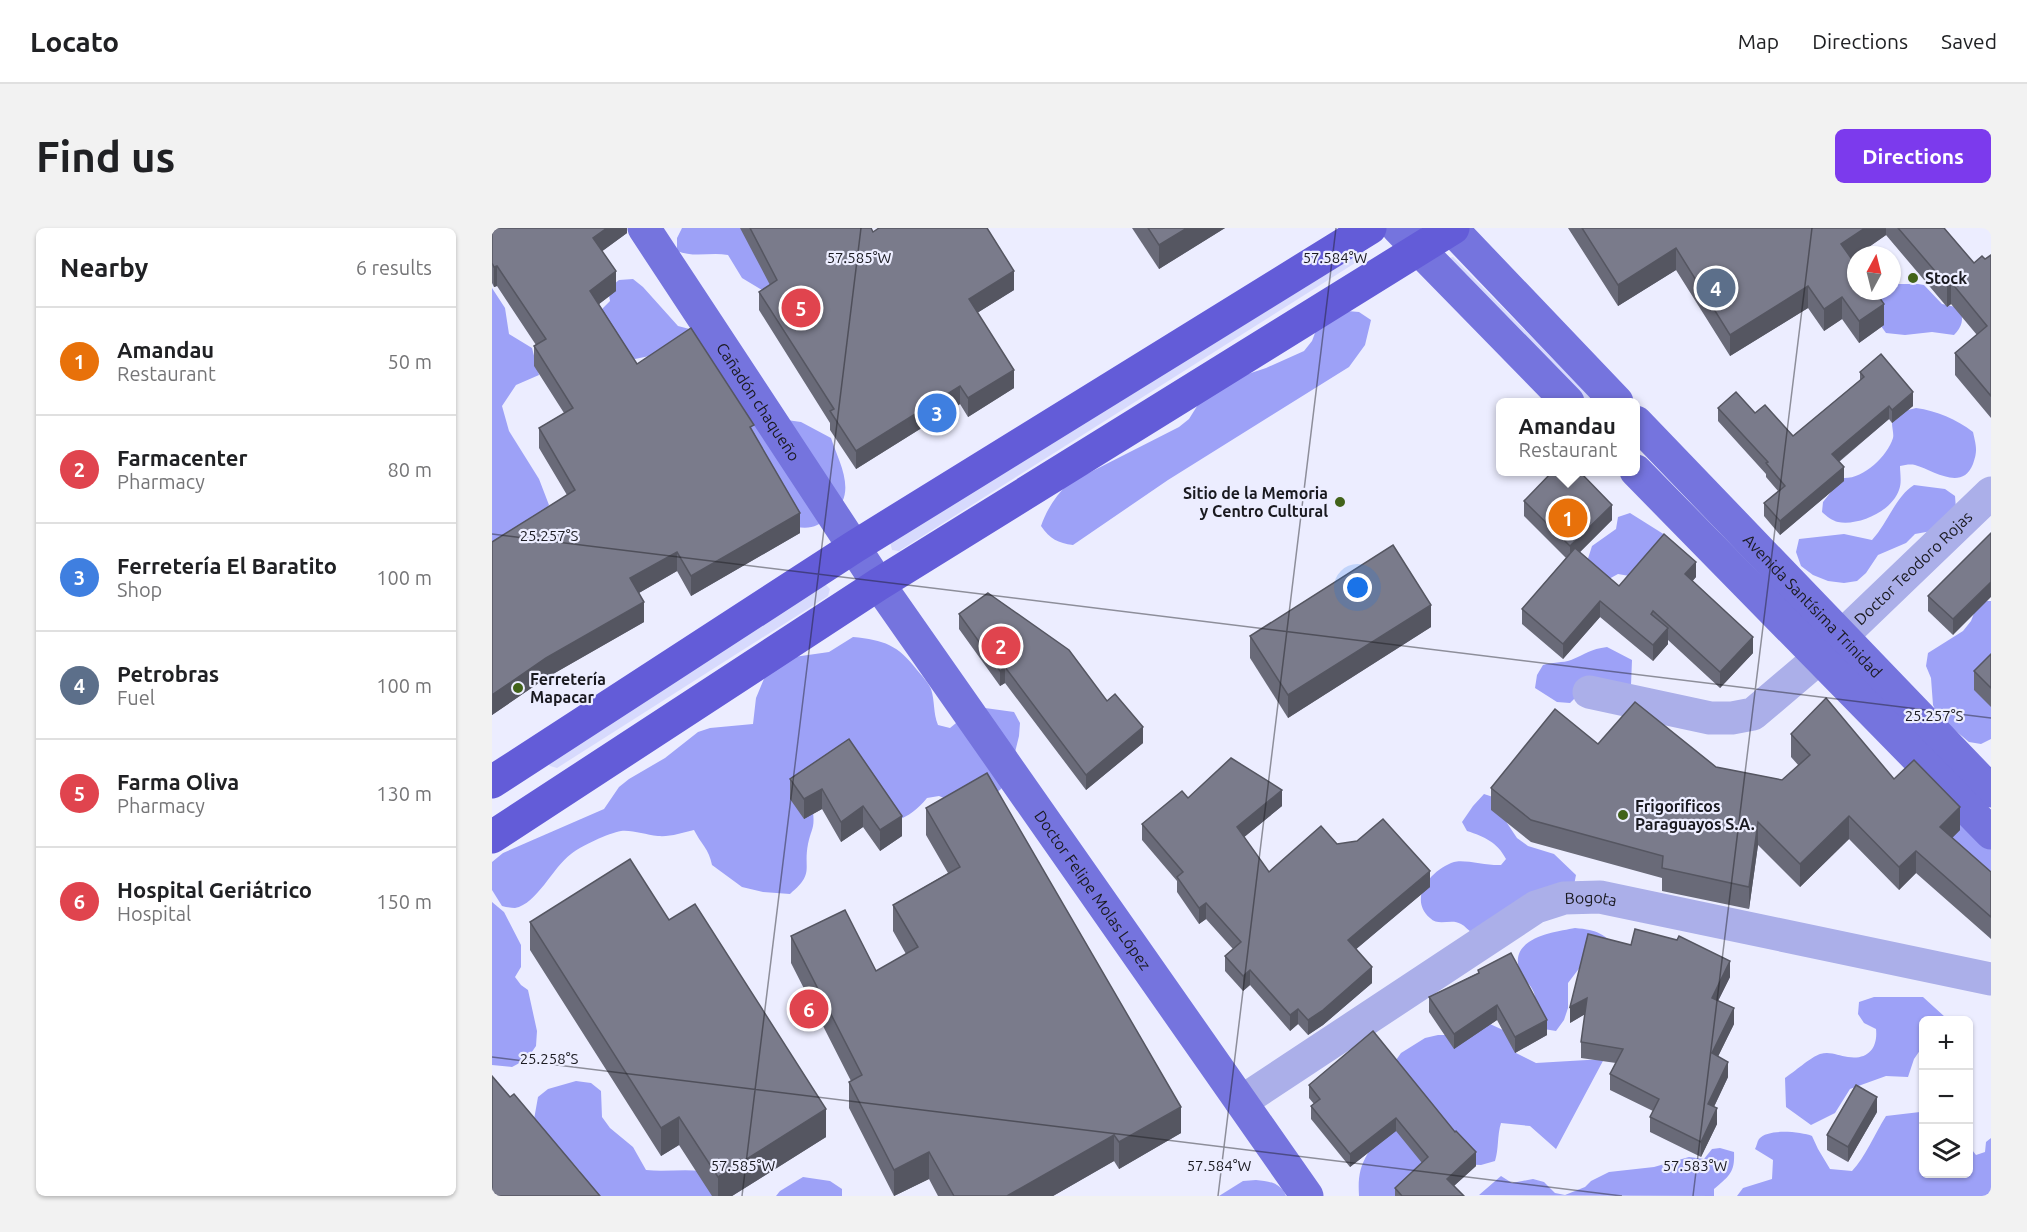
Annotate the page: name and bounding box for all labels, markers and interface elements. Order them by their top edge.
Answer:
text: Locato [30,26,119,57]
text: Map [1738,29,1779,53]
text: Directions [1812,29,1908,53]
text: Saved [1941,29,1997,53]
button: Directions [1835,129,1991,183]
text: Find us [36,133,175,180]
north arrow [1847,246,1901,300]
text: 57.585°W [827,249,891,266]
text: 57.584°W [1303,249,1367,266]
text: Nearby [60,253,148,282]
text: 6 results [356,256,432,279]
pin: 4 [1696,266,1736,310]
place label: Stock [1925,269,1967,287]
marker: Stock [1906,271,1920,285]
pin: 5 [782,286,820,331]
text: Amandau [117,337,214,362]
street label: Cañadón chaqueño [713,339,804,464]
text: 1 [74,350,85,373]
text: 50 m [388,350,432,373]
text: Restaurant [117,362,216,385]
pin: 3 [918,390,956,435]
popup [1496,398,1640,476]
text: Amandau [1519,413,1616,438]
text: Restaurant [1519,438,1617,461]
text: Farmacenter [117,445,247,470]
text: 2 [74,458,85,481]
text: 80 m [388,458,432,481]
text: Pharmacy [117,470,205,493]
place label: Sitio de la Memoria y Centro Cultural [1183,484,1328,520]
marker: Sitio de la Memoria y Centro Cultural [1333,495,1347,509]
pin: 1 [1548,496,1588,540]
street label: Doctor Teodoro Rojas [1850,507,1976,628]
text: 25.257°S [520,527,578,544]
street label: Avenida Santísima Trinidad [1740,530,1886,681]
text: Ferretería El Baratito [117,553,337,578]
text: 3 [74,566,85,589]
text: 100 m [376,566,432,589]
your location [1343,573,1372,602]
text: Shop [117,578,162,601]
pin: 2 [982,624,1020,668]
text: Petrobras [117,661,219,686]
place label: Ferretería Mapacar [530,670,606,706]
text: 4 [74,674,85,697]
text: 100 m [376,674,432,697]
marker: Ferretería Mapacar [511,681,525,695]
text: Fuel [117,686,155,709]
text: 25.257°S [1905,707,1963,724]
text: Farma Oliva [117,769,239,794]
text: 5 [74,782,85,805]
text: 130 m [376,782,432,805]
text: Pharmacy [117,794,205,817]
place label: Frigorificos Paraguayos S.A. [1635,797,1755,833]
street label: Doctor Felipe Molas López [1031,807,1155,973]
marker: Frigorificos Paraguayos S.A. [1616,808,1630,822]
text: Hospital Geriátrico [117,877,312,902]
street label: Bogota [1564,888,1619,909]
text: 6 [74,890,85,913]
text: 150 m [376,890,432,913]
text: Hospital [117,902,191,925]
pin: 6 [790,986,828,1032]
map controls [1919,1016,1973,1178]
button: + [1919,1016,1973,1070]
text: 25.258°S [520,1050,578,1067]
button: − [1919,1070,1973,1124]
button: layers [1919,1124,1973,1178]
text: 57.585°W [711,1157,775,1174]
text: 57.584°W [1187,1157,1251,1174]
text: 57.583°W [1663,1157,1727,1174]

